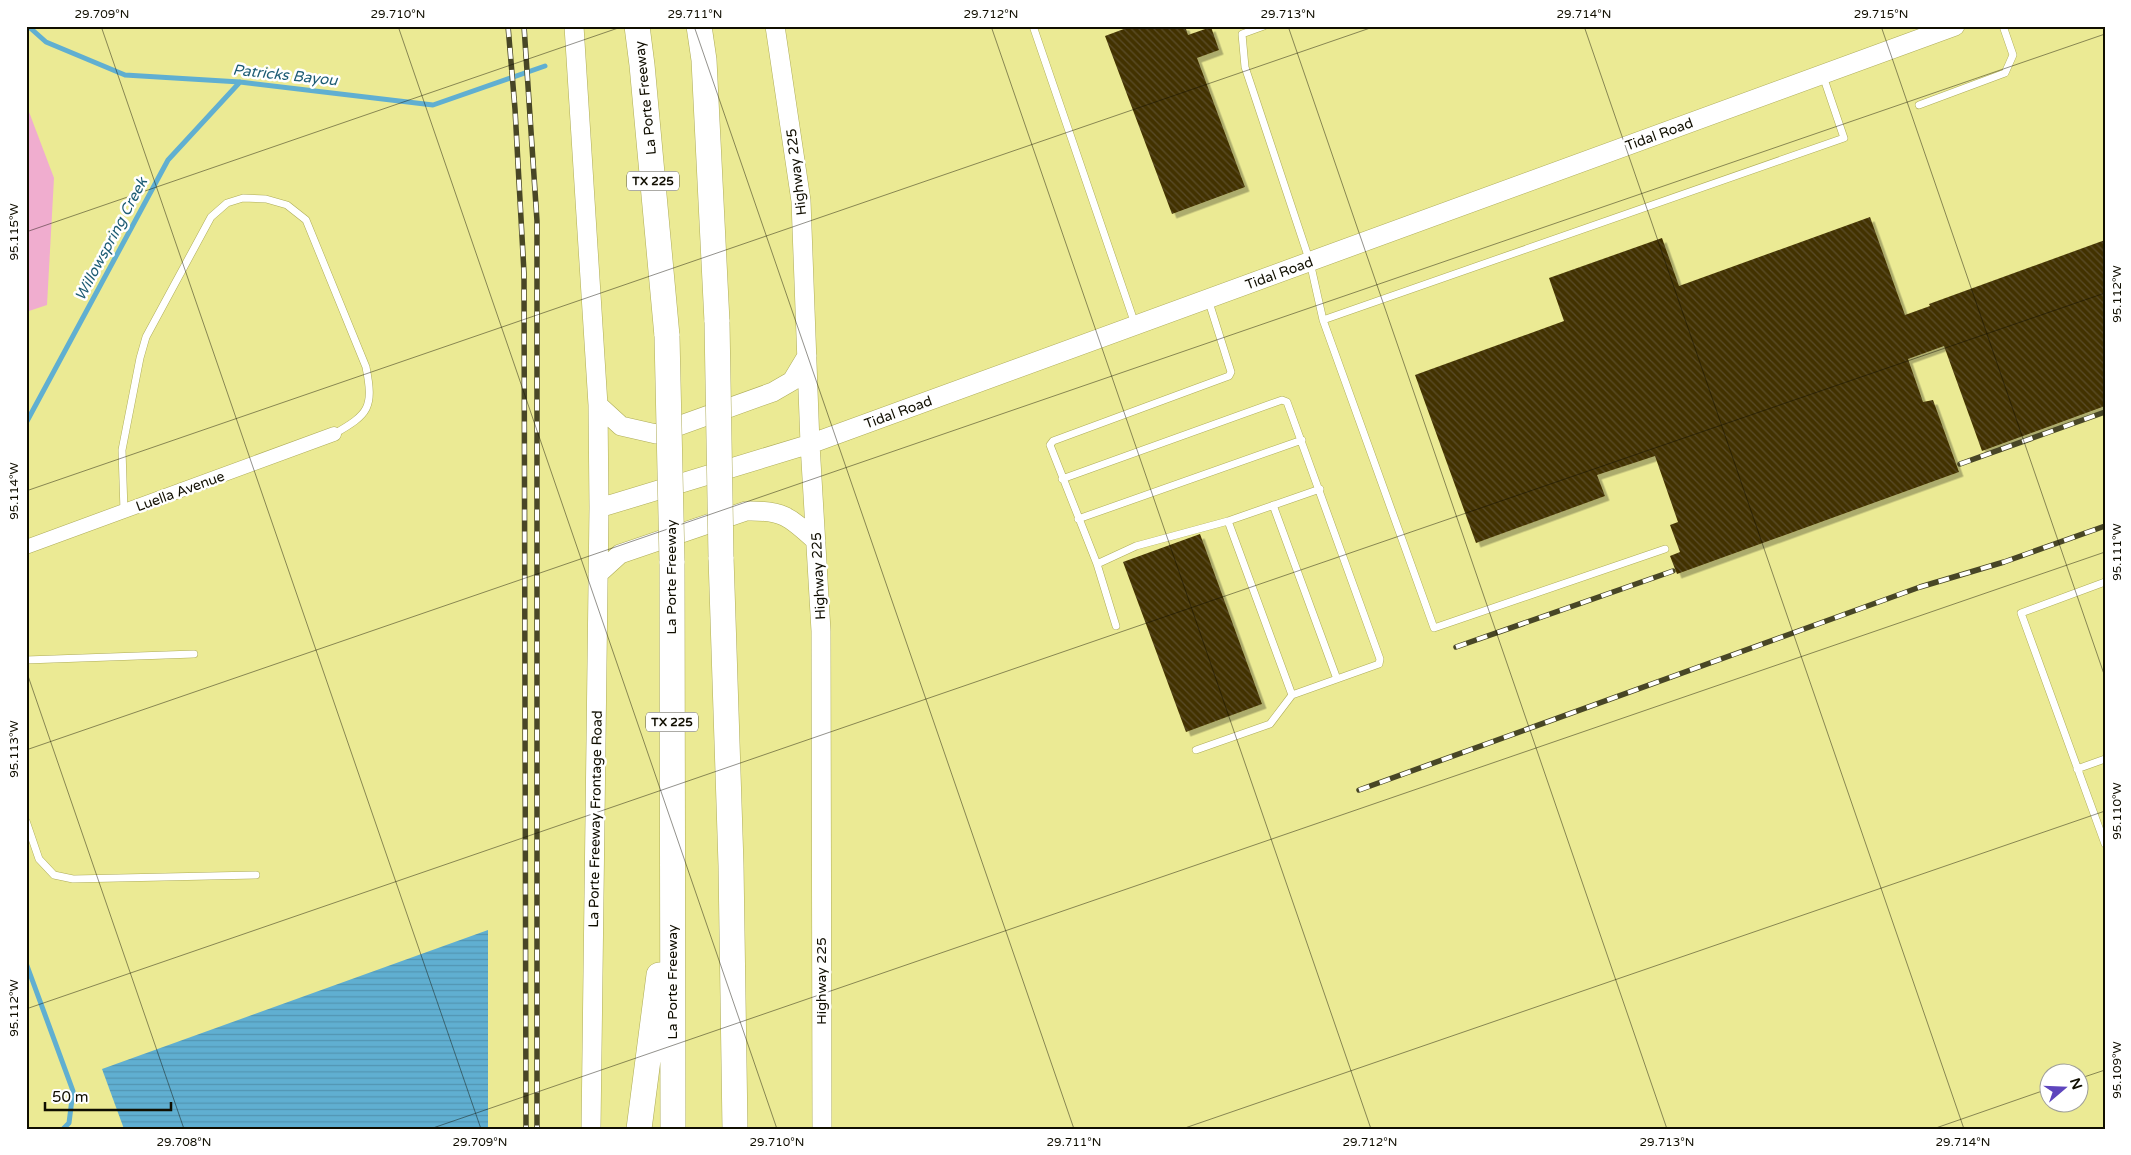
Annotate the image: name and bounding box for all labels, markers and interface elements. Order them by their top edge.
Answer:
text: 29.709°N [75,7,129,21]
text: 29.710°N [371,7,425,21]
text: 29.711°N [668,7,722,21]
text: 29.712°N [964,7,1018,21]
text: 29.713°N [1261,7,1315,21]
text: 29.714°N [1557,7,1611,21]
text: 29.715°N [1854,7,1908,21]
street label: La Porte Freeway [631,40,660,156]
water label: Patricks Bayou [232,61,339,90]
street label: Tidal Road [1623,114,1695,155]
street label: Highway 225 [783,128,810,216]
road number: TX 225 [627,172,679,190]
water label: Willowspring Creek [71,173,152,304]
text: 95.115°W [7,203,21,261]
street label: Tidal Road [1243,253,1315,294]
text: 95.112°W [2110,265,2124,323]
street label: Tidal Road [862,392,934,433]
text: 95.114°W [7,462,21,520]
street label: Luella Avenue [134,468,227,515]
street label: La Porte Freeway [663,519,680,634]
text: 95.111°W [2110,523,2124,581]
street label: Highway 225 [808,532,829,620]
street label: La Porte Freeway Frontage Road [585,710,606,928]
road number: TX 225 [646,712,698,732]
text: 95.113°W [7,720,21,778]
text: 95.110°W [2110,782,2124,840]
street label: La Porte Freeway [664,924,681,1039]
street label: Highway 225 [813,937,830,1025]
text: 95.112°W [7,979,21,1037]
text: 95.109°W [2110,1041,2124,1099]
north arrow [2038,1062,2088,1112]
text: N [2066,1076,2086,1092]
scale bar [45,1080,171,1112]
text: 50 m [52,1088,89,1106]
text: 29.708°N [157,1135,211,1149]
text: 29.709°N [453,1135,507,1149]
text: 29.710°N [750,1135,804,1149]
text: 29.711°N [1047,1135,1101,1149]
text: 29.712°N [1343,1135,1397,1149]
text: 29.713°N [1640,1135,1694,1149]
text: 29.714°N [1936,1135,1990,1149]

